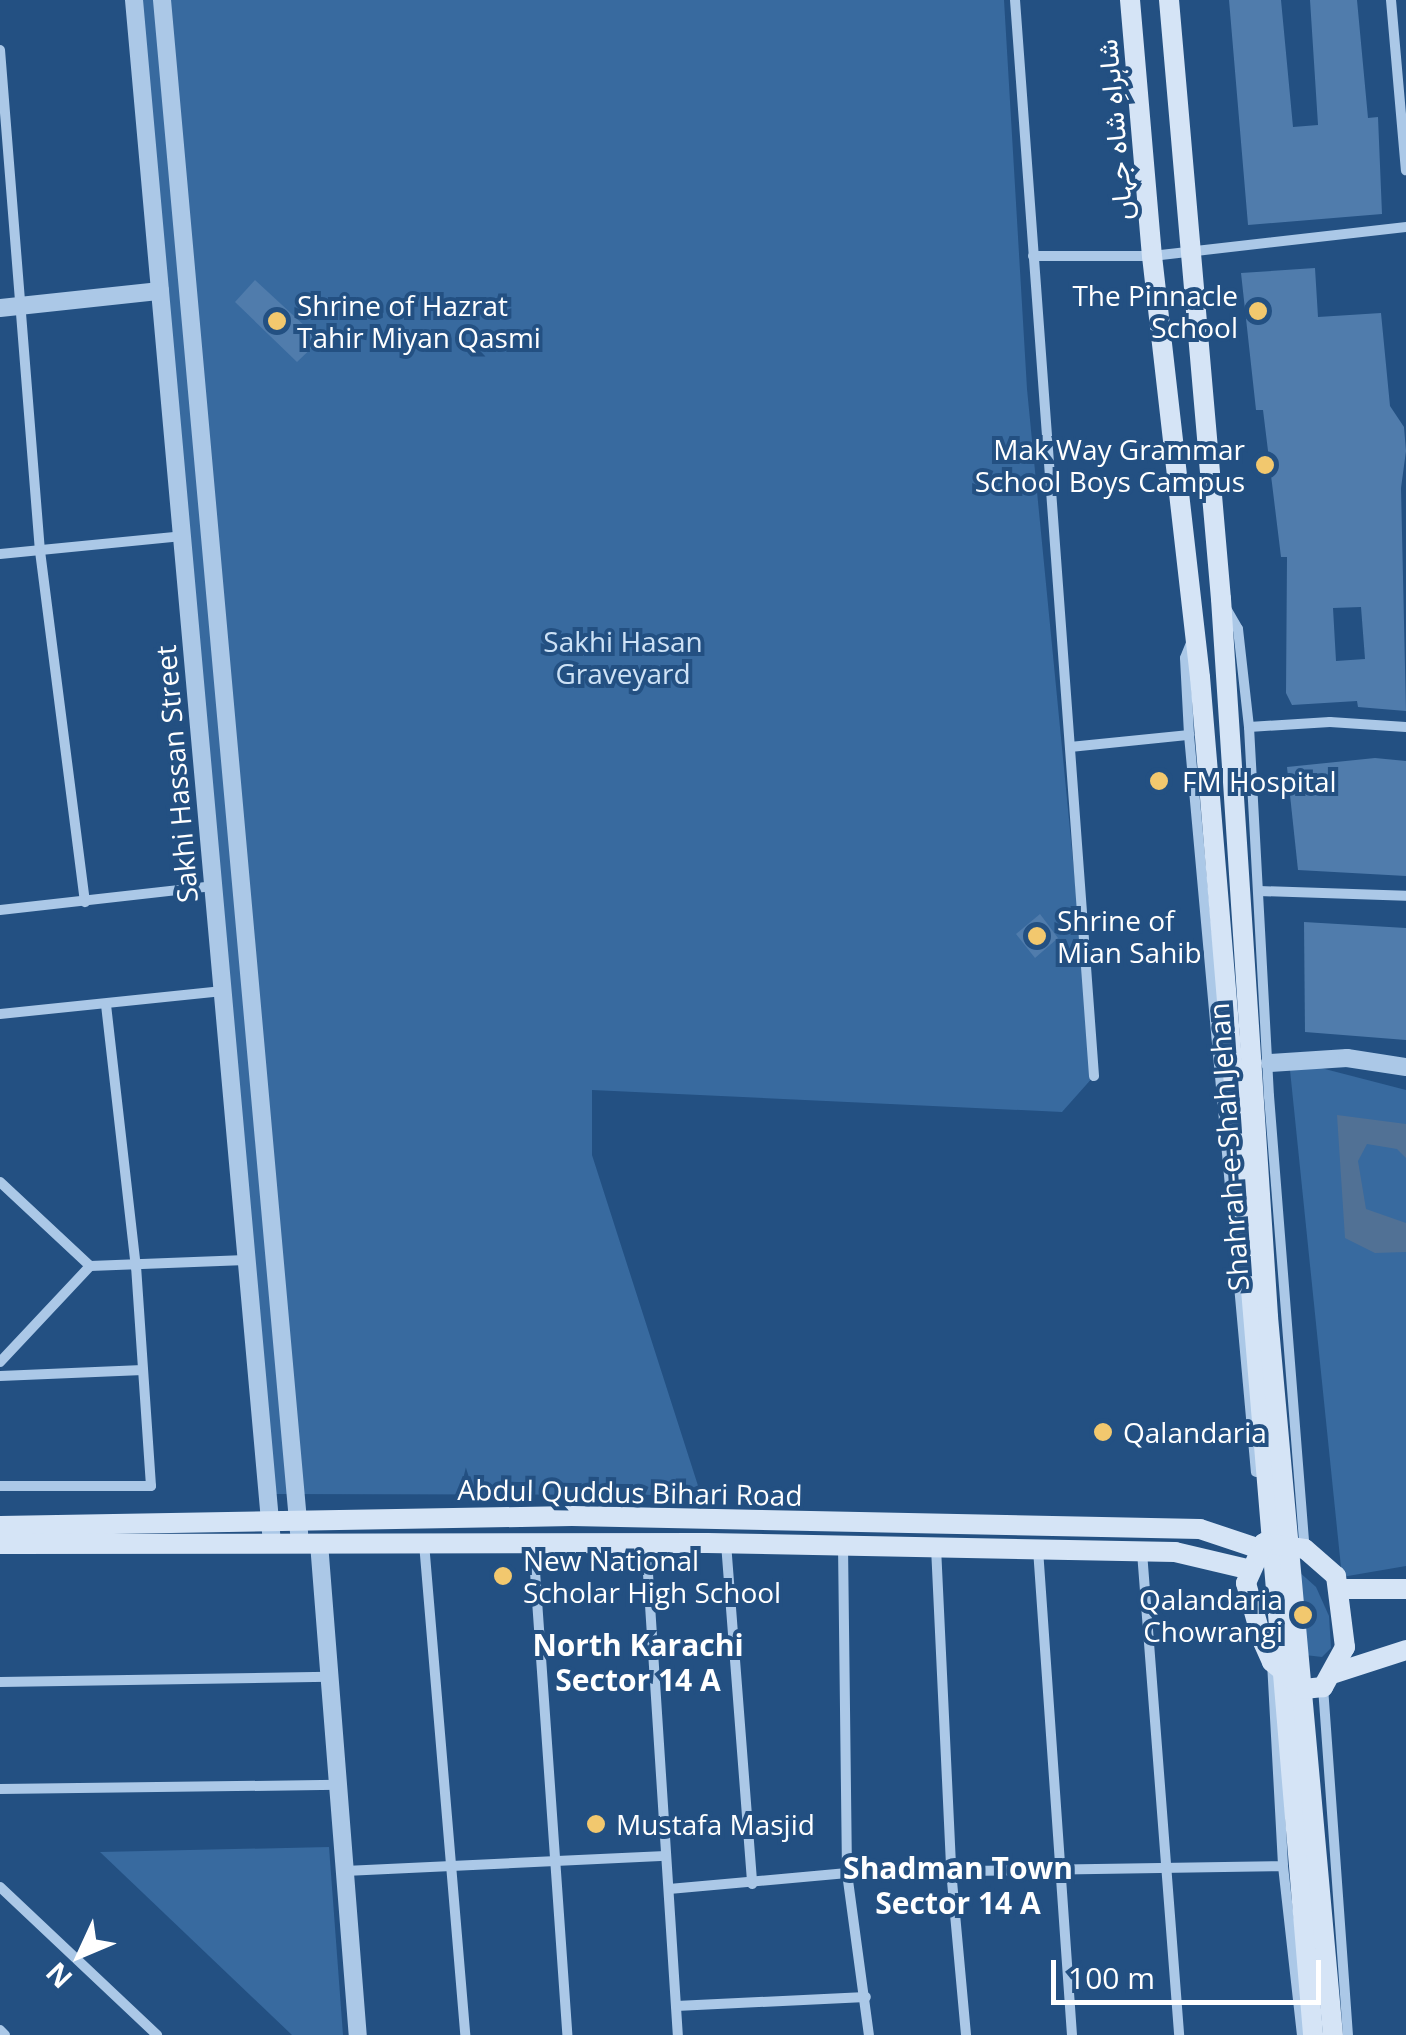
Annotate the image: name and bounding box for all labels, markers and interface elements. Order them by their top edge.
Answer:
street label: شاہراہِ شاہ جہاں [1089,38,1139,222]
place label: The Pinnacle School [1072,278,1238,344]
place label: Shrine of Hazrat Tahir Miyan Qasmi [297,288,541,354]
marker: The Pinnacle School [1247,300,1269,322]
marker: Shrine of Hazrat Tahir Miyan Qasmi [266,310,288,332]
place label: Mak Way Grammar School Boys Campus [975,432,1245,498]
marker: Mak Way Grammar School Boys Campus [1254,454,1276,476]
park label: Sakhi Hasan Graveyard [543,624,703,690]
street label: Sakhi Hassan Street [148,644,204,904]
place label: FM Hospital [1182,764,1337,798]
marker: FM Hospital [1146,768,1172,794]
place label: Shrine of Mian Sahib [1057,903,1202,969]
marker: Shrine of Mian Sahib [1026,925,1048,947]
street label: Shahrah-e-Shah Jehan [1201,1002,1255,1292]
place label: Qalandaria [1123,1415,1267,1449]
marker: Qalandaria [1092,1421,1114,1443]
street label: Abdul Quddus Bihari Road [457,1472,803,1512]
place label: New National Scholar High School [523,1543,781,1609]
marker: New National Scholar High School [492,1565,514,1587]
place label: Qalandaria Chowrangi [1139,1582,1283,1648]
marker: Qalandaria Chowrangi [1292,1604,1314,1626]
district label: North Karachi Sector 14 A [532,1627,744,1698]
place label: Mustafa Masjid [616,1807,815,1841]
marker: Mustafa Masjid [585,1813,607,1835]
district label: Shadman Town Sector 14 A [843,1850,1073,1920]
north arrow [30,1905,130,2005]
scale bar [1056,1940,1326,2002]
text: N [37,1954,80,1997]
text: 100 m [1068,1957,1155,1998]

